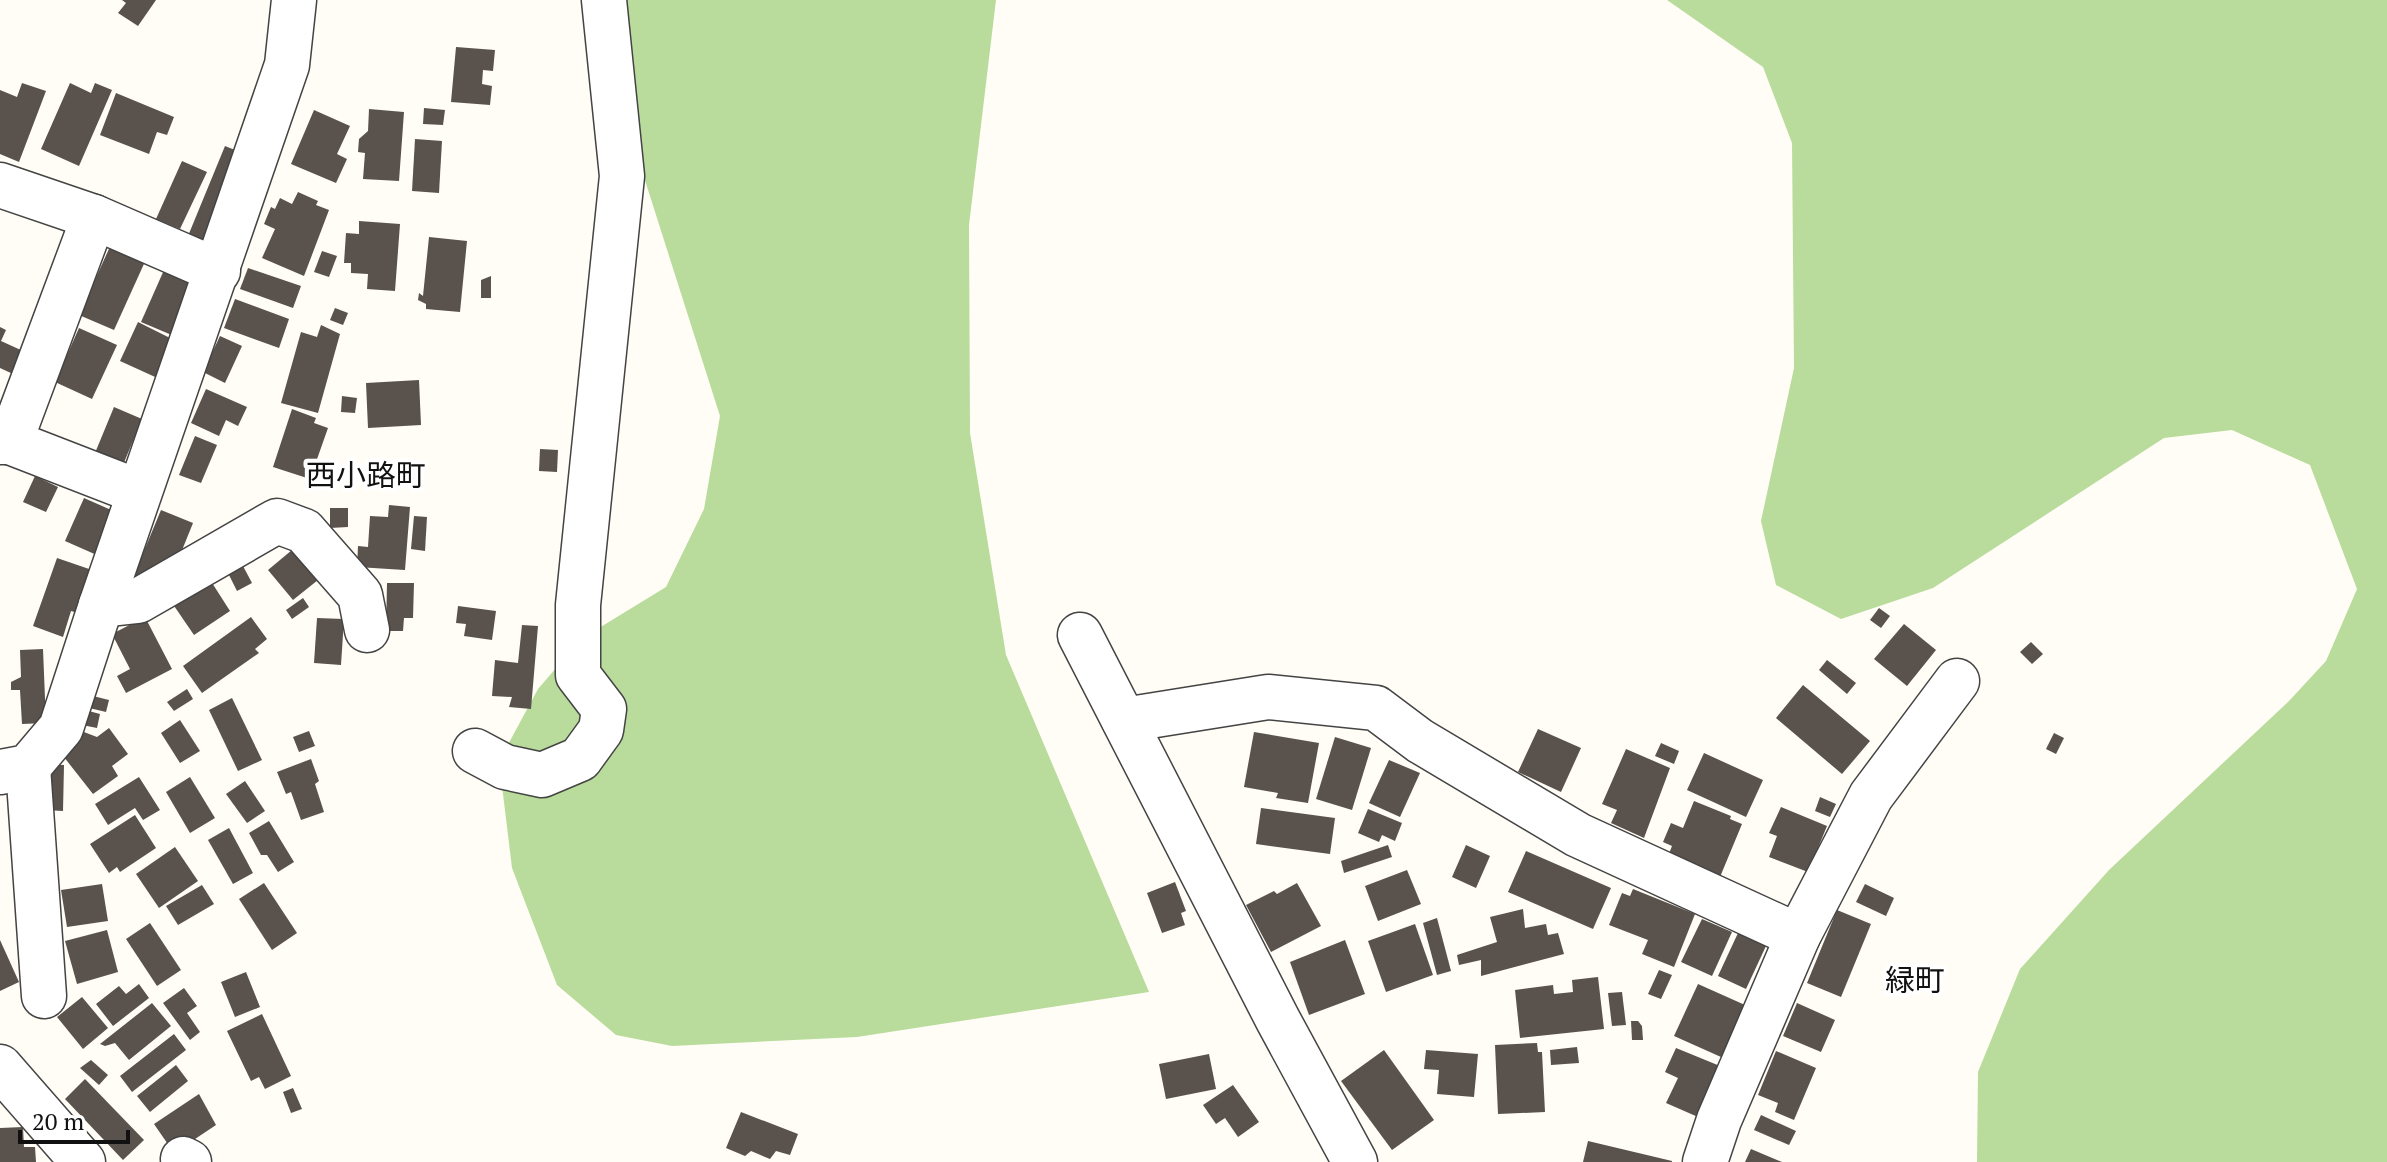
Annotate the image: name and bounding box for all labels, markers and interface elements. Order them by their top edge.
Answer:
district label: 西小路町 [306,455,426,495]
district label: 緑町 [1885,960,1945,1000]
scale bar [20,1094,128,1144]
text: 20 m [32,1105,84,1137]

